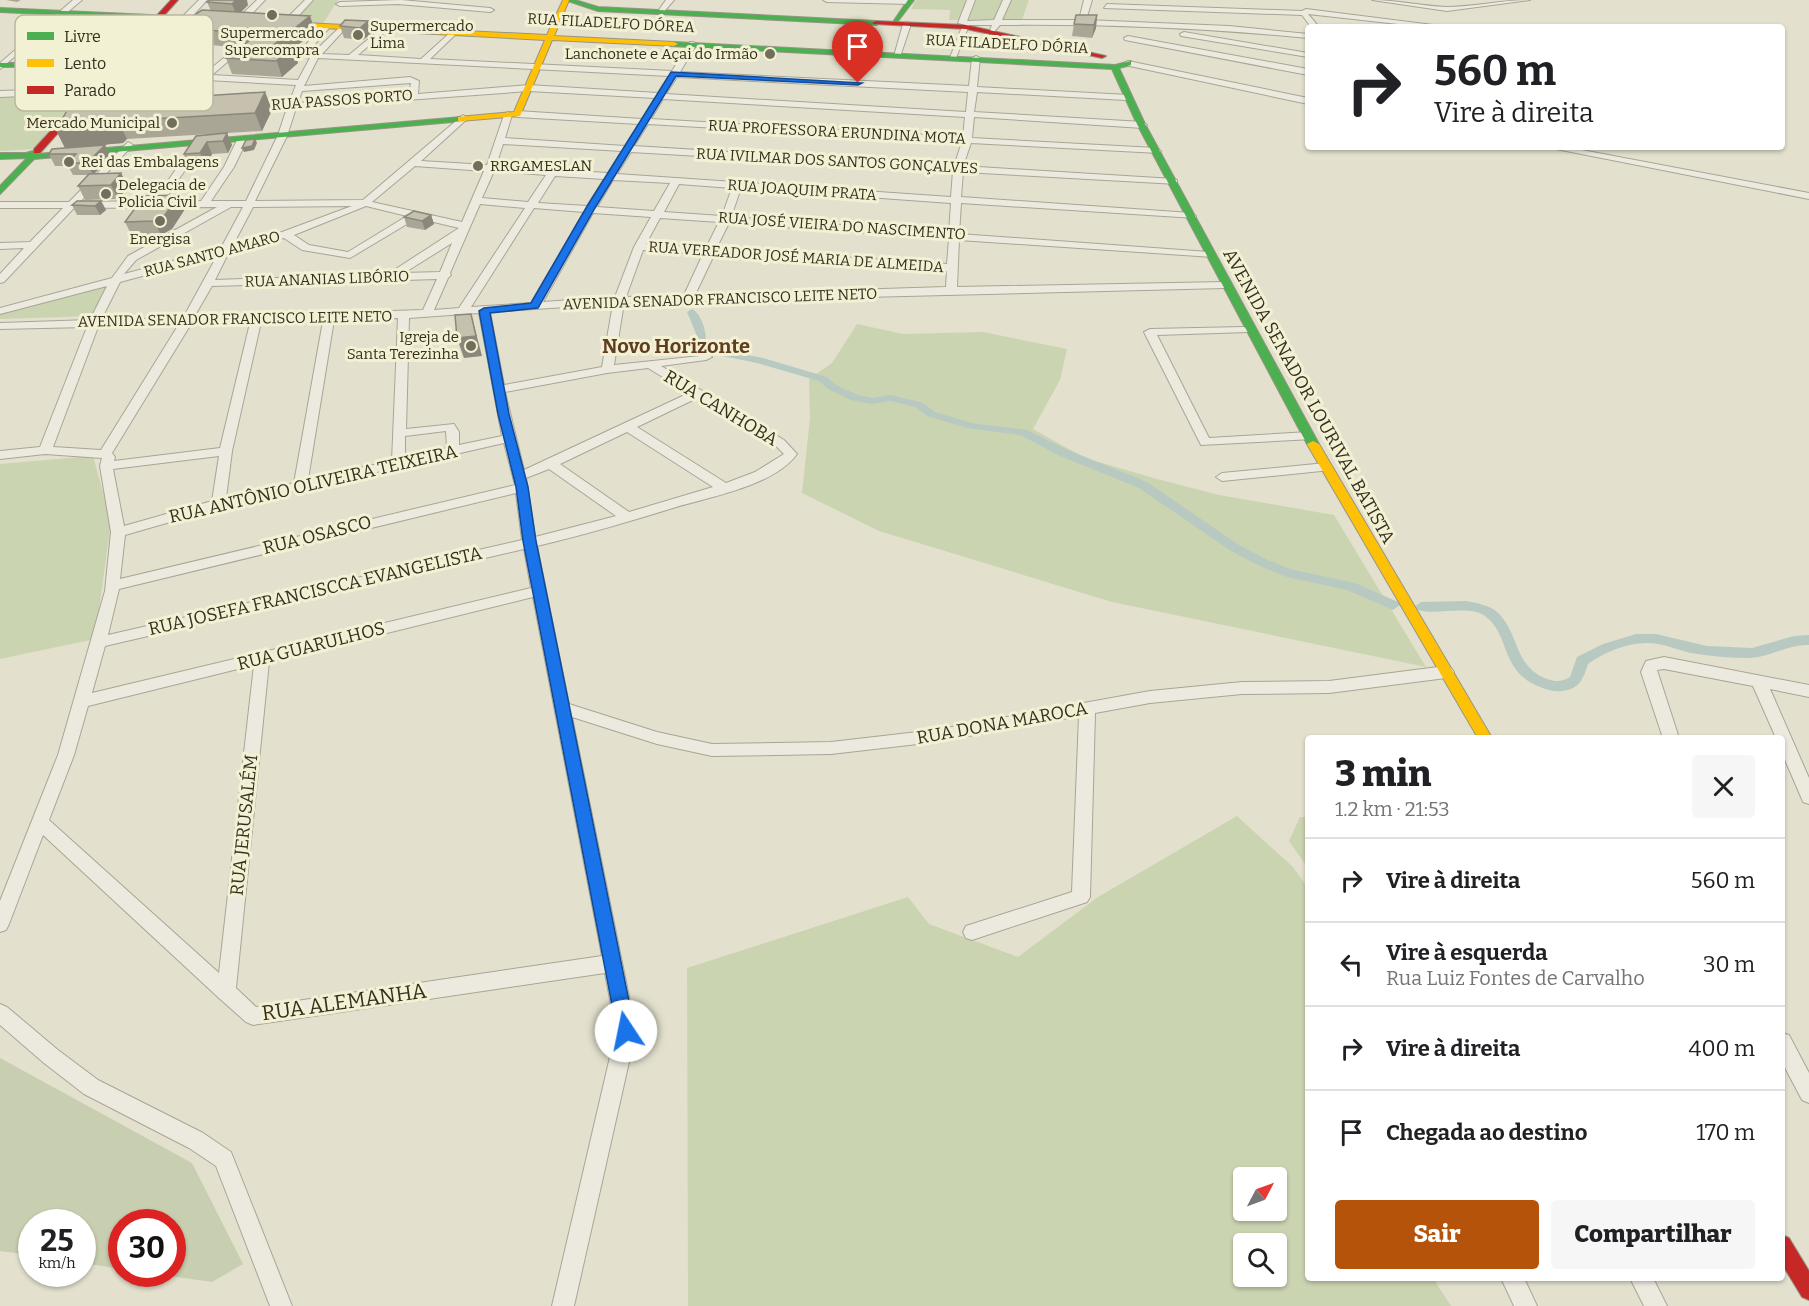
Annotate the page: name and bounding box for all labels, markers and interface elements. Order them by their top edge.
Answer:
marker: Supermercado Supercompra [265,8,279,22]
street label: RUA FILADELFO DÓREA [527,10,695,36]
legend [15,15,213,111]
place label: Supermercado Lima [370,17,474,52]
pin [832,21,883,83]
place label: Supermercado Supercompra [220,24,324,59]
text: Livre [64,27,101,46]
marker: Supermercado Lima [351,28,365,42]
icon: arrive [841,30,874,63]
street label: RUA FILADELFO DÓRIA [925,31,1089,57]
place label: Lanchonete e Açai do Irmão [565,45,758,63]
text: 560 m [1434,46,1556,96]
marker: Lanchonete e Açai do Irmão [763,47,777,61]
icon: right [1335,48,1413,126]
text: Lento [64,54,106,73]
text: Parado [64,81,116,100]
street label: RUA PASSOS PORTO [271,86,413,114]
text: Vire à direita [1434,97,1594,129]
place label: Mercado Municipal [26,114,160,132]
marker: Mercado Municipal [165,116,179,130]
street label: RUA PROFESSORA ERUNDINA MOTA [708,116,967,148]
street label: RUA IVILMAR DOS SANTOS GONÇALVES [696,145,978,177]
place label: Rei das Embalagens [81,153,219,171]
marker: Rei das Embalagens [62,155,76,169]
place label: RRGAMESLAN [490,157,592,175]
marker: RRGAMESLAN [471,159,485,173]
place label: Delegacia de Policia Civil [118,176,206,211]
street label: RUA JOAQUIM PRATA [727,176,878,204]
marker: Delegacia de Policia Civil [99,187,113,201]
street label: RUA JOSÉ VIEIRA DO NASCIMENTO [718,208,966,244]
marker: Energisa [153,214,167,228]
street label: RUA SANTO AMARO [142,227,282,281]
place label: Energisa [129,230,191,248]
street label: RUA VEREADOR JOSÉ MARIA DE ALMEIDA [648,238,945,276]
street label: AVENIDA SENADOR LOURIVAL BATISTA [1218,245,1400,548]
street label: RUA ANANIAS LIBÓRIO [244,267,410,291]
street label: AVENIDA SENADOR FRANCISCO LEITE NETO [562,285,878,313]
street label: AVENIDA SENADOR FRANCISCO LEITE NETO [78,307,392,331]
place label: Igreja de Santa Terezinha [347,328,459,363]
district label: Novo Horizonte [602,334,750,358]
marker: Igreja de Santa Terezinha [464,339,478,353]
street label: RUA CANHOBA [660,365,782,451]
street label: RUA ANTÔNIO OLIVEIRA TEIXEIRA [167,440,459,528]
street label: RUA OSASCO [260,511,374,559]
street label: RUA JOSEFA FRANCISCCA EVANGELISTA [146,542,484,640]
street label: RUA GUARULHOS [235,617,387,675]
street label: RUA DONA MAROCA [915,697,1089,749]
text: 3 min [1335,752,1431,796]
street label: RUA JERUSALÉM [225,753,262,897]
button: close [1692,755,1755,818]
text: 1.2 km · 21:53 [1335,797,1450,821]
icon: right [1335,864,1368,897]
text: Vire à direita [1386,867,1520,894]
text: 560 m [1691,867,1755,894]
text: Vire à esquerda [1386,939,1547,966]
icon: left [1335,948,1368,981]
text: 30 m [1703,951,1755,978]
text: Rua Luiz Fontes de Carvalho [1386,966,1645,990]
street label: RUA ALEMANHA [260,978,428,1026]
position arrow [594,999,658,1063]
icon: right [1335,1032,1368,1065]
text: Vire à direita [1386,1035,1520,1062]
text: 400 m [1689,1035,1755,1062]
icon: arrive [1335,1116,1368,1149]
text: Chegada ao destino [1386,1119,1587,1146]
text: 170 m [1696,1119,1755,1146]
north arrow [1233,1167,1287,1221]
map controls [1233,1167,1287,1287]
button: Sair [1335,1200,1539,1269]
button: Compartilhar [1551,1200,1755,1269]
speed limit sign: 30 [108,1209,186,1287]
text: 25 [40,1223,74,1259]
button: search [1233,1233,1287,1287]
text: km/h [38,1254,76,1272]

